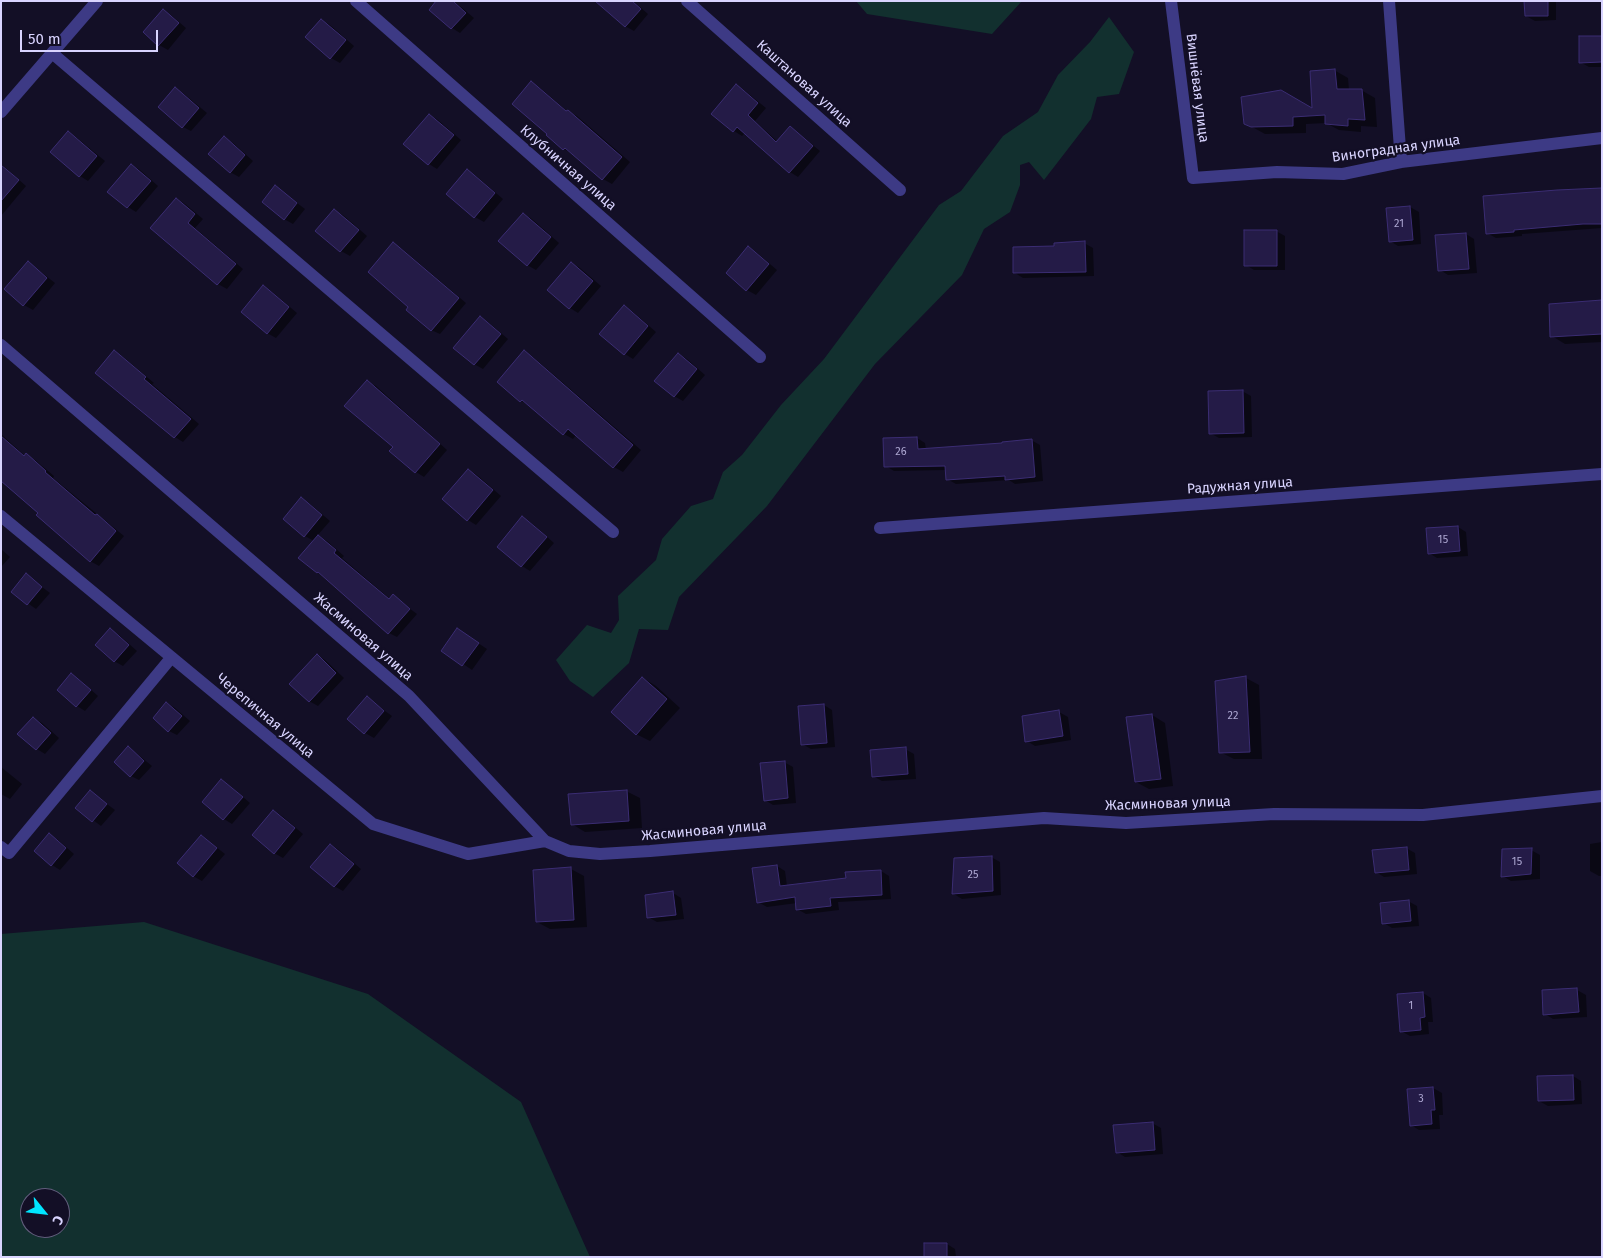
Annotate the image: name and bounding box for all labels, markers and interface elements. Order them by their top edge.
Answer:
scale bar [22,20,160,52]
text: 50 m [28,30,61,48]
street label: Вишнёвая улица [1182,32,1212,144]
street label: Каштановая улица [753,37,855,131]
street label: Клубничная улица [516,122,620,214]
street label: Виноградная улица [1331,132,1461,166]
house number: 21 [1394,217,1404,231]
house number: 26 [895,445,907,459]
street label: Радужная улица [1186,474,1294,498]
house number: 15 [1438,533,1448,547]
street label: Жасминовая улица [310,589,416,685]
street label: Черепичная улица [213,670,317,762]
house number: 22 [1228,709,1238,723]
street label: Жасминовая улица [1105,793,1231,815]
street label: Жасминовая улица [641,817,767,845]
house number: 15 [1512,855,1522,869]
house number: 25 [968,868,978,882]
house number: 1 [1409,999,1413,1013]
house number: 3 [1418,1092,1424,1106]
north arrow [20,1188,70,1238]
text: С [48,1212,67,1228]

